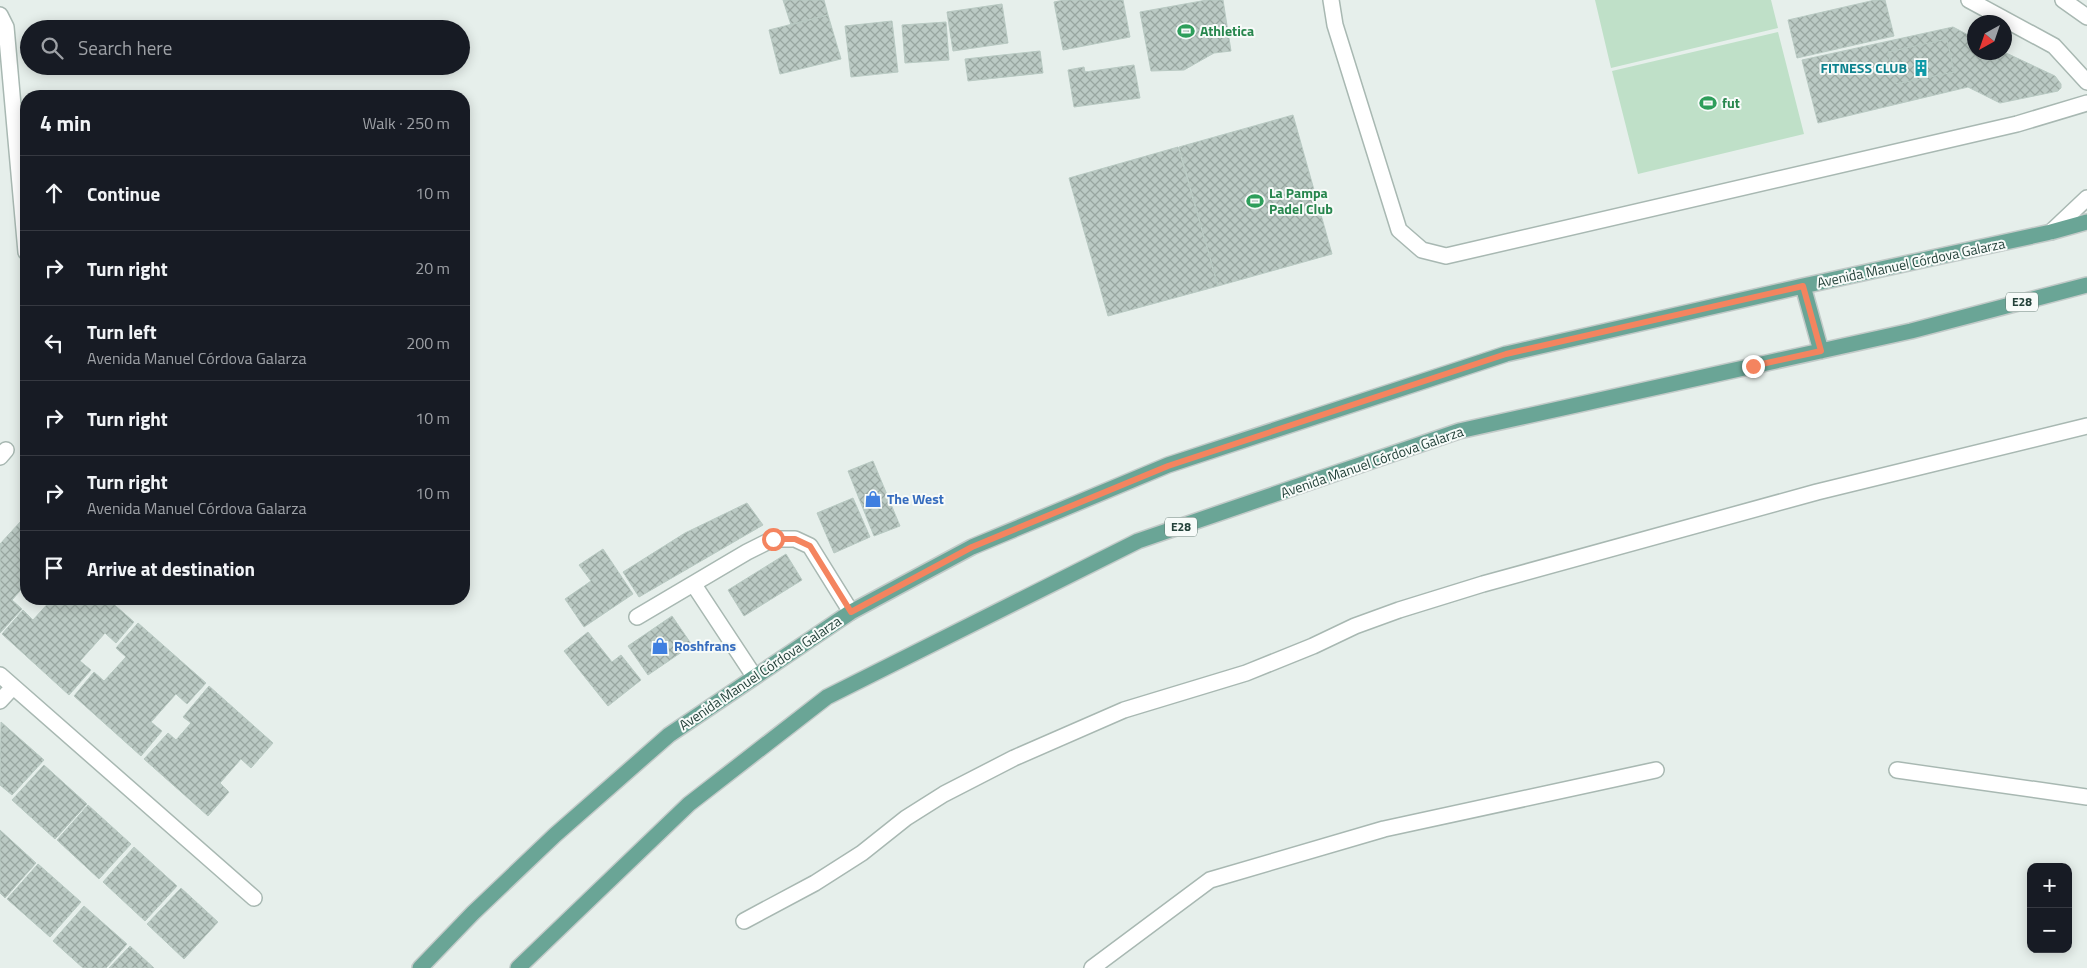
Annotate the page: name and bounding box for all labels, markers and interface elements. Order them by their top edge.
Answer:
north arrow [1967,15,2012,60]
search box [20,20,470,75]
place label: Athletica [1200,20,1254,41]
sports icon: Athletica [1176,21,1196,41]
text: Search here [78,33,172,62]
icon: search [38,34,66,62]
place label: FITNESS CLUB [1821,57,1907,78]
building icon: FITNESS CLUB [1911,58,1931,78]
place label: fut [1722,92,1740,113]
sports icon: fut [1698,93,1718,113]
text: 4 min [40,107,91,139]
text: Walk · 250 m [362,111,450,135]
icon: ahead [40,179,68,207]
text: Continue [87,179,160,208]
text: 10 m [415,181,450,205]
place label: La Pampa Padel Club [1269,182,1333,219]
sports icon: La Pampa Padel Club [1245,191,1265,211]
street label: Avenida Manuel Córdova Galarza [1815,232,2007,293]
icon: right [40,254,68,282]
text: Turn right [87,254,168,283]
text: 20 m [415,256,450,280]
road number: E28 [2006,292,2038,312]
text: Turn left [87,317,157,346]
icon: left [40,329,68,357]
text: 200 m [406,331,450,355]
text: Avenida Manuel Córdova Galarza [87,346,306,370]
route end [1742,355,1765,378]
icon: right [40,404,68,432]
text: Turn right [87,404,168,433]
text: 10 m [415,406,450,430]
street label: Avenida Manuel Córdova Galarza [1278,420,1466,503]
text: Turn right [87,467,168,496]
icon: right [40,479,68,507]
text: 10 m [415,481,450,505]
place label: The West [887,488,944,509]
shop icon: The West [863,489,883,509]
text: Avenida Manuel Córdova Galarza [87,496,306,520]
road number: E28 [1165,518,1197,536]
route start [762,528,785,551]
icon: arrive [40,554,68,582]
text: Arrive at destination [87,554,255,583]
street label: Avenida Manuel Córdova Galarza [674,610,845,735]
place label: Roshfrans [674,635,736,656]
shop icon: Roshfrans [650,636,670,656]
map controls [2027,863,2072,953]
button: + [2027,863,2072,908]
button: − [2027,908,2072,953]

